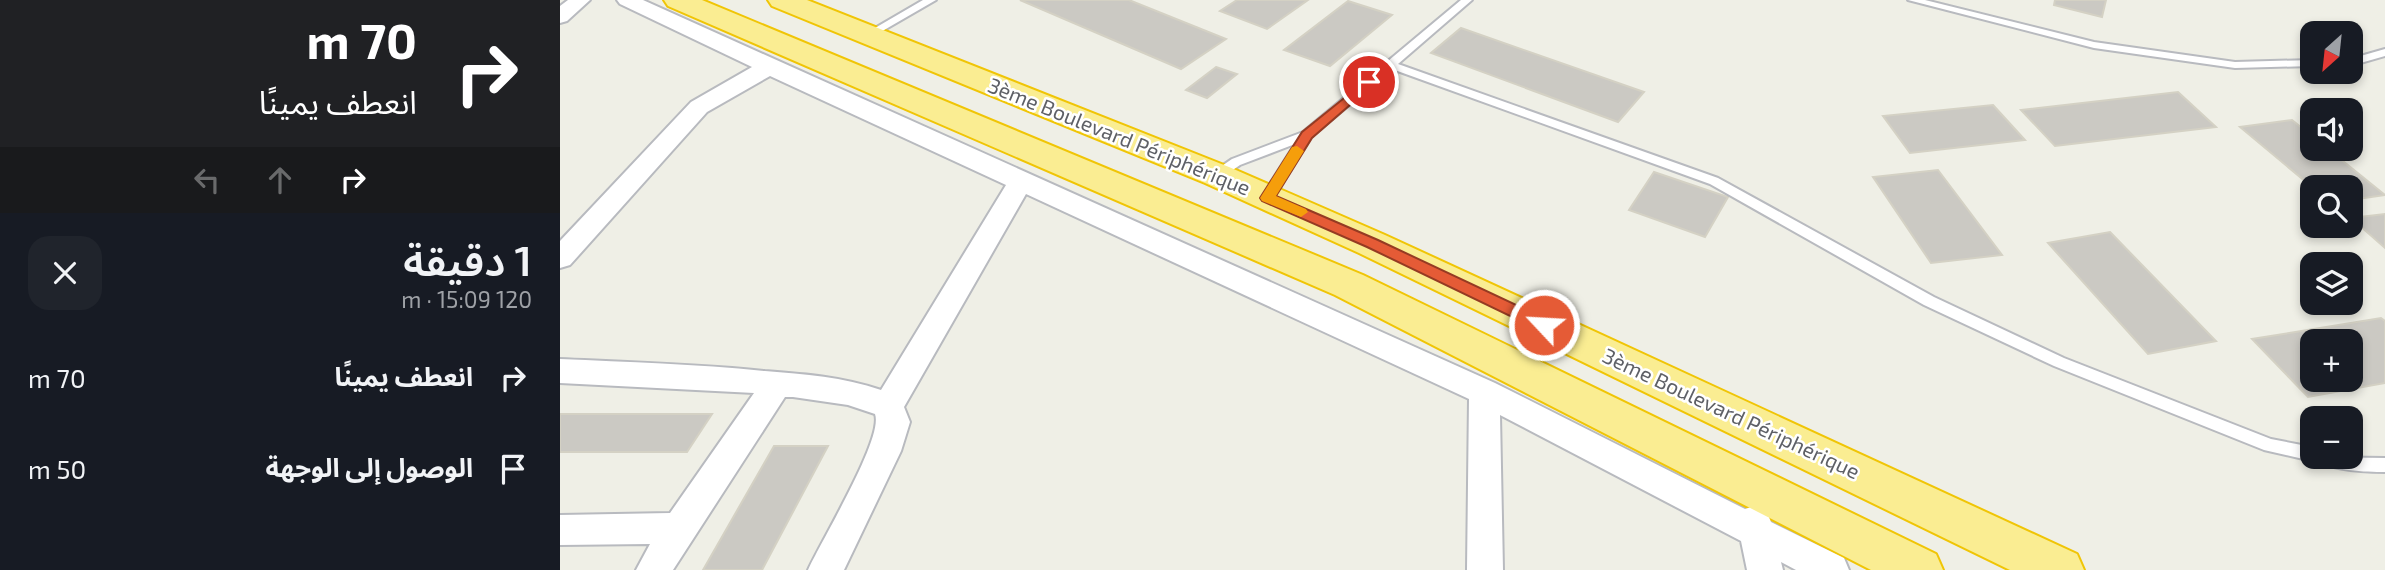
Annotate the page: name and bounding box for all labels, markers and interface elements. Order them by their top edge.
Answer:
text: 70 m [306,10,417,69]
north arrow [2300,21,2362,84]
map controls [2300,21,2363,469]
icon: right [441,28,532,119]
pin [1339,52,1399,112]
icon: arrive [1350,63,1388,101]
street label: 3ème Boulevard Périphérique [985,71,1254,200]
text: انعطف يمينًا [259,82,417,120]
button: sound [2300,98,2363,161]
icon: left [188,161,226,199]
icon: ahead [261,161,299,199]
icon: right [334,161,372,199]
button: search [2300,175,2363,238]
text: 1 دقيقة [403,234,532,284]
button: close [28,236,102,310]
button: layers [2300,252,2363,315]
text: 120 m · 15:09 [401,285,532,313]
position arrow [1507,288,1581,362]
button: + [2300,329,2363,392]
street label: 3ème Boulevard Périphérique [1599,342,1864,483]
icon: right [494,359,532,397]
text: انعطف يمينًا [334,360,473,391]
text: 70 m [28,362,86,393]
button: − [2300,406,2363,469]
icon: arrive [494,450,532,488]
text: الوصول إلى الوجهة [265,451,473,482]
text: 50 m [28,453,86,484]

